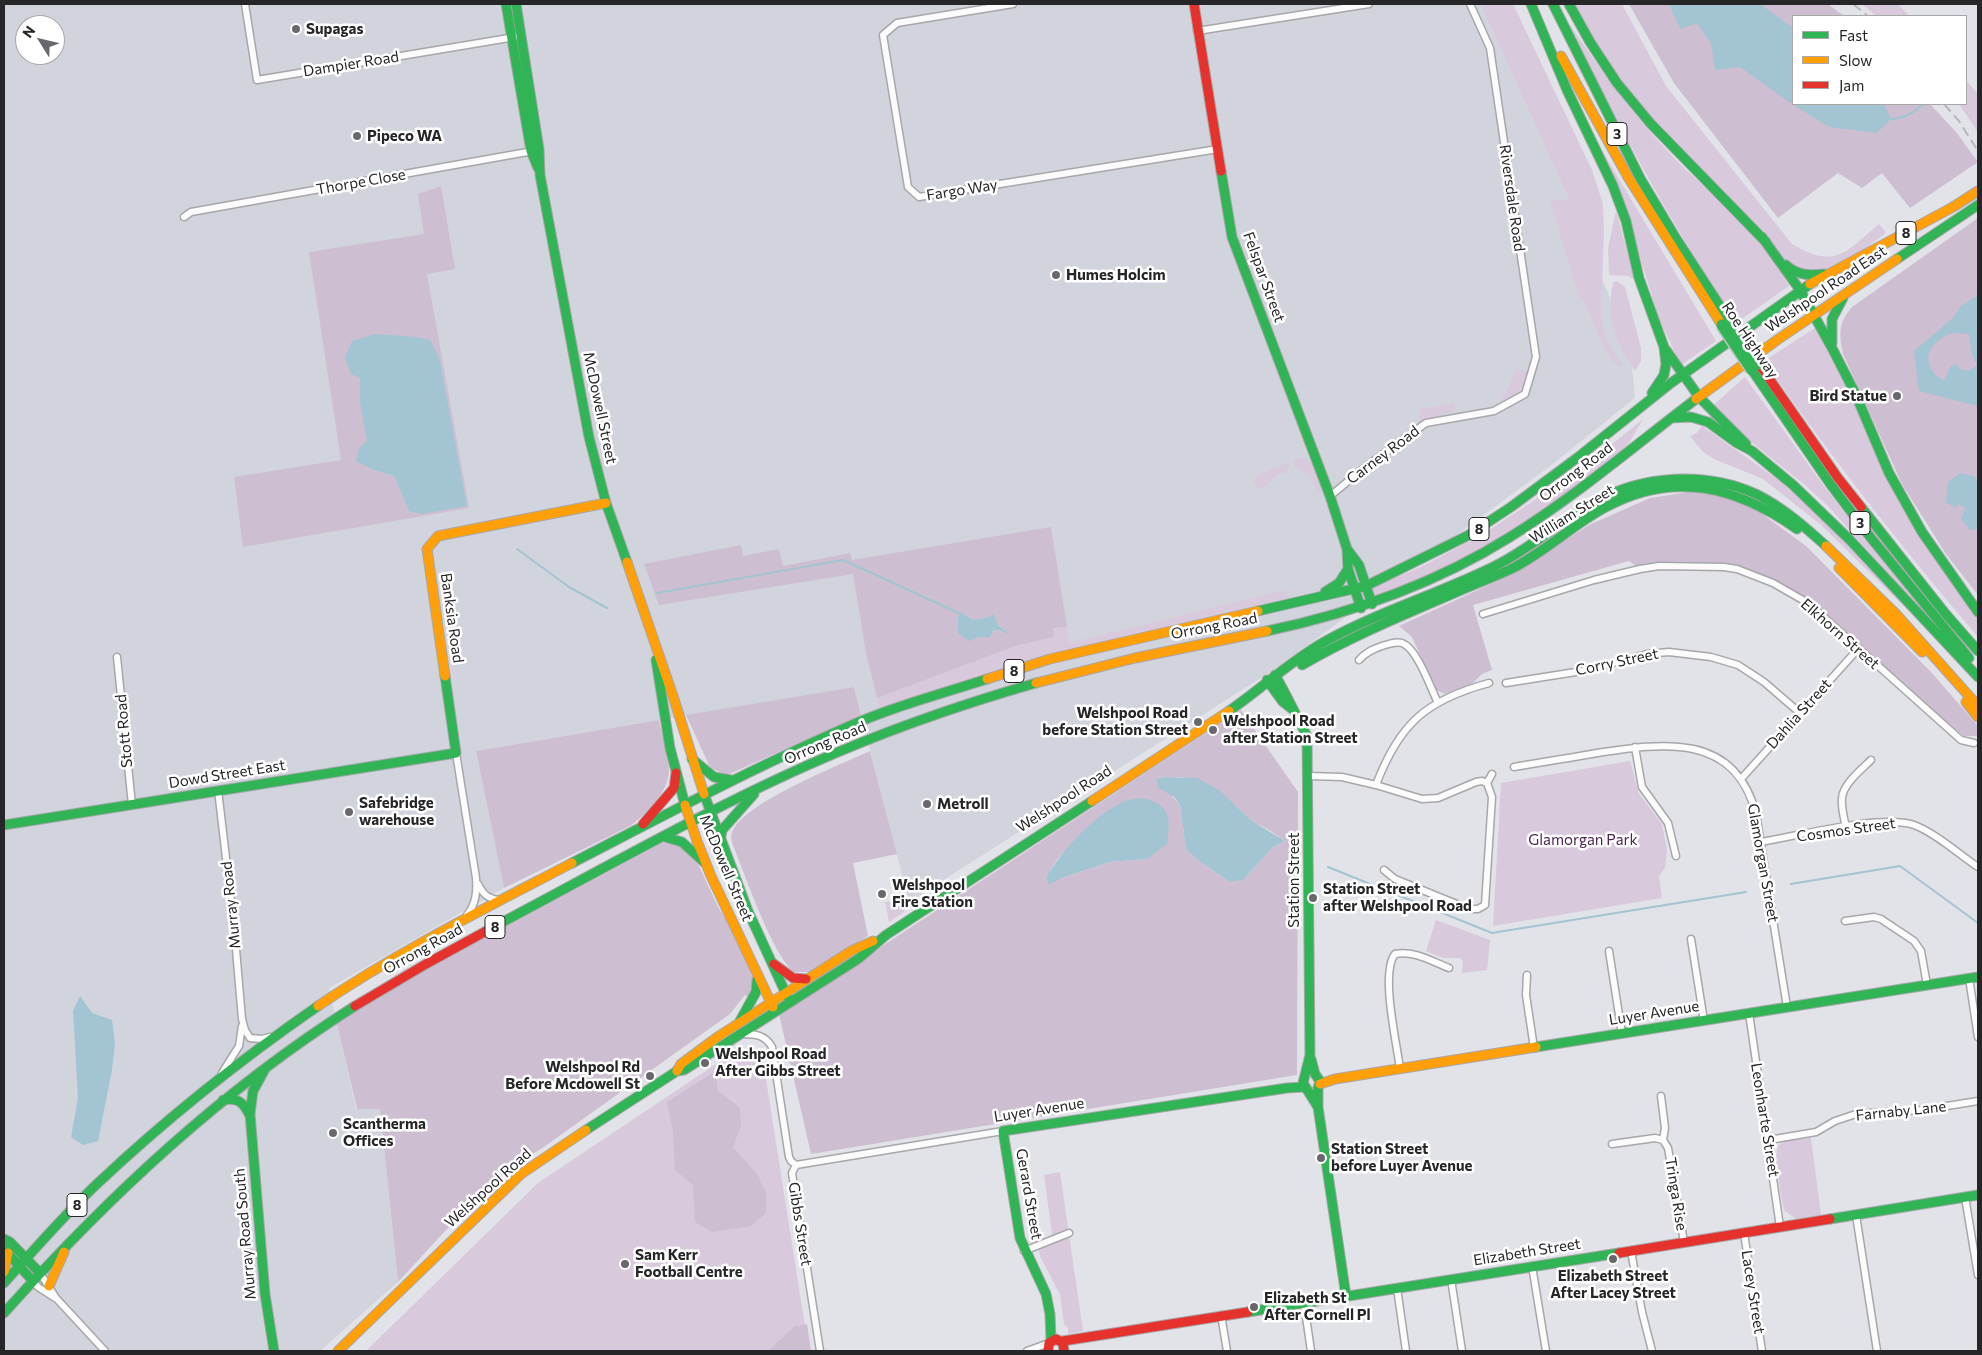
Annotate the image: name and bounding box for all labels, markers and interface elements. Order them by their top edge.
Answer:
north arrow [15,15,65,65]
legend [1792,15,1967,105]
place label: Supagas [306,20,363,38]
text: N [18,22,38,41]
marker: Supagas [290,23,302,35]
text: Fast [1839,26,1868,44]
street label: Dampier Road [302,48,400,80]
text: Slow [1839,51,1872,69]
text: Jam [1839,76,1864,94]
road number: 3 [1607,122,1627,146]
place label: Pipeco WA [367,127,442,145]
marker: Pipeco WA [351,130,363,142]
street label: Riversdale Road [1496,143,1528,253]
street label: Thorpe Close [315,165,407,199]
street label: Fargo Way [925,175,999,205]
road number: 8 [1896,222,1916,244]
street label: Felspar Street [1239,229,1289,325]
street label: Welshpool Road East [1762,242,1890,336]
place label: Humes Holcim [1066,266,1165,284]
marker: Humes Holcim [1050,269,1062,281]
street label: Roe Highway [1718,298,1782,382]
street label: McDowell Street [579,350,621,466]
place label: Bird Statue [1809,387,1887,405]
marker: Bird Statue [1891,390,1903,402]
street label: Carney Road [1343,422,1423,488]
street label: Orrong Road [1536,438,1616,506]
street label: William Street [1526,481,1618,547]
road number: 3 [1850,512,1870,534]
road number: 8 [1469,518,1489,540]
street label: Banksia Road [437,572,467,664]
street label: Elkhorn Street [1797,595,1883,673]
street label: Orrong Road [1169,609,1259,643]
street label: Corry Street [1574,644,1660,680]
road number: 8 [1004,659,1024,682]
street label: Dahlia Street [1763,675,1835,753]
street label: Stott Road [112,693,136,769]
place label: Welshpool Road before Station Street [1042,704,1188,739]
place label: Welshpool Road after Station Street [1223,712,1358,747]
marker: Welshpool Road before Station Street [1192,716,1204,728]
street label: Orrong Road [781,718,869,768]
marker: Welshpool Road after Station Street [1207,724,1219,736]
street label: Dowd Street East [167,756,287,792]
street label: Welshpool Road [1013,762,1115,836]
place label: Safebridge warehouse [359,794,434,829]
place label: Metroll [937,795,989,813]
marker: Metroll [921,798,933,810]
street label: Glamorgan Street [1744,802,1782,924]
marker: Safebridge warehouse [343,806,355,818]
street label: McDowell Street [695,812,757,924]
street label: Cosmos Street [1795,814,1897,846]
park label: Glamorgan Park [1528,831,1638,849]
street label: Station Street [1285,832,1303,928]
street label: Murray Road [217,860,245,950]
place label: Welshpool Fire Station [892,876,973,911]
place label: Station Street after Welshpool Road [1323,880,1472,915]
marker: Welshpool Fire Station [876,888,888,900]
marker: Station Street after Welshpool Road [1307,892,1319,904]
road number: 8 [485,916,505,939]
street label: Orrong Road [380,920,466,978]
street label: Luyer Avenue [1608,997,1700,1029]
place label: Welshpool Road After Gibbs Street [715,1045,841,1080]
marker: Welshpool Road After Gibbs Street [699,1057,711,1069]
place label: Welshpool Rd Before Mcdowell St [505,1058,640,1093]
street label: Leonharte Street [1747,1061,1783,1179]
marker: Welshpool Rd Before Mcdowell St [644,1070,656,1082]
street label: Luyer Avenue [993,1094,1085,1126]
street label: Farnaby Lane [1855,1097,1947,1125]
place label: Scantherma Offices [343,1115,426,1150]
marker: Scantherma Offices [327,1127,339,1139]
place label: Station Street before Luyer Avenue [1331,1140,1472,1175]
street label: Welshpool Road [441,1145,535,1231]
street label: Gerard Street [1012,1147,1046,1241]
marker: Station Street before Luyer Avenue [1315,1152,1327,1164]
street label: Tringa Rise [1661,1156,1691,1232]
street label: Murray Road South [230,1168,260,1300]
street label: Gibbs Street [784,1181,816,1267]
road number: 8 [67,1194,87,1216]
street label: Elizabeth Street [1472,1235,1582,1269]
place label: Sam Kerr Football Centre [635,1246,743,1281]
street label: Lacey Street [1737,1249,1769,1335]
marker: Elizabeth Street After Lacey Street [1607,1253,1619,1265]
marker: Sam Kerr Football Centre [619,1258,631,1270]
place label: Elizabeth Street After Lacey Street [1550,1267,1676,1302]
place label: Elizabeth St After Cornell Pl [1264,1289,1371,1324]
marker: Elizabeth St After Cornell Pl [1248,1301,1260,1313]

